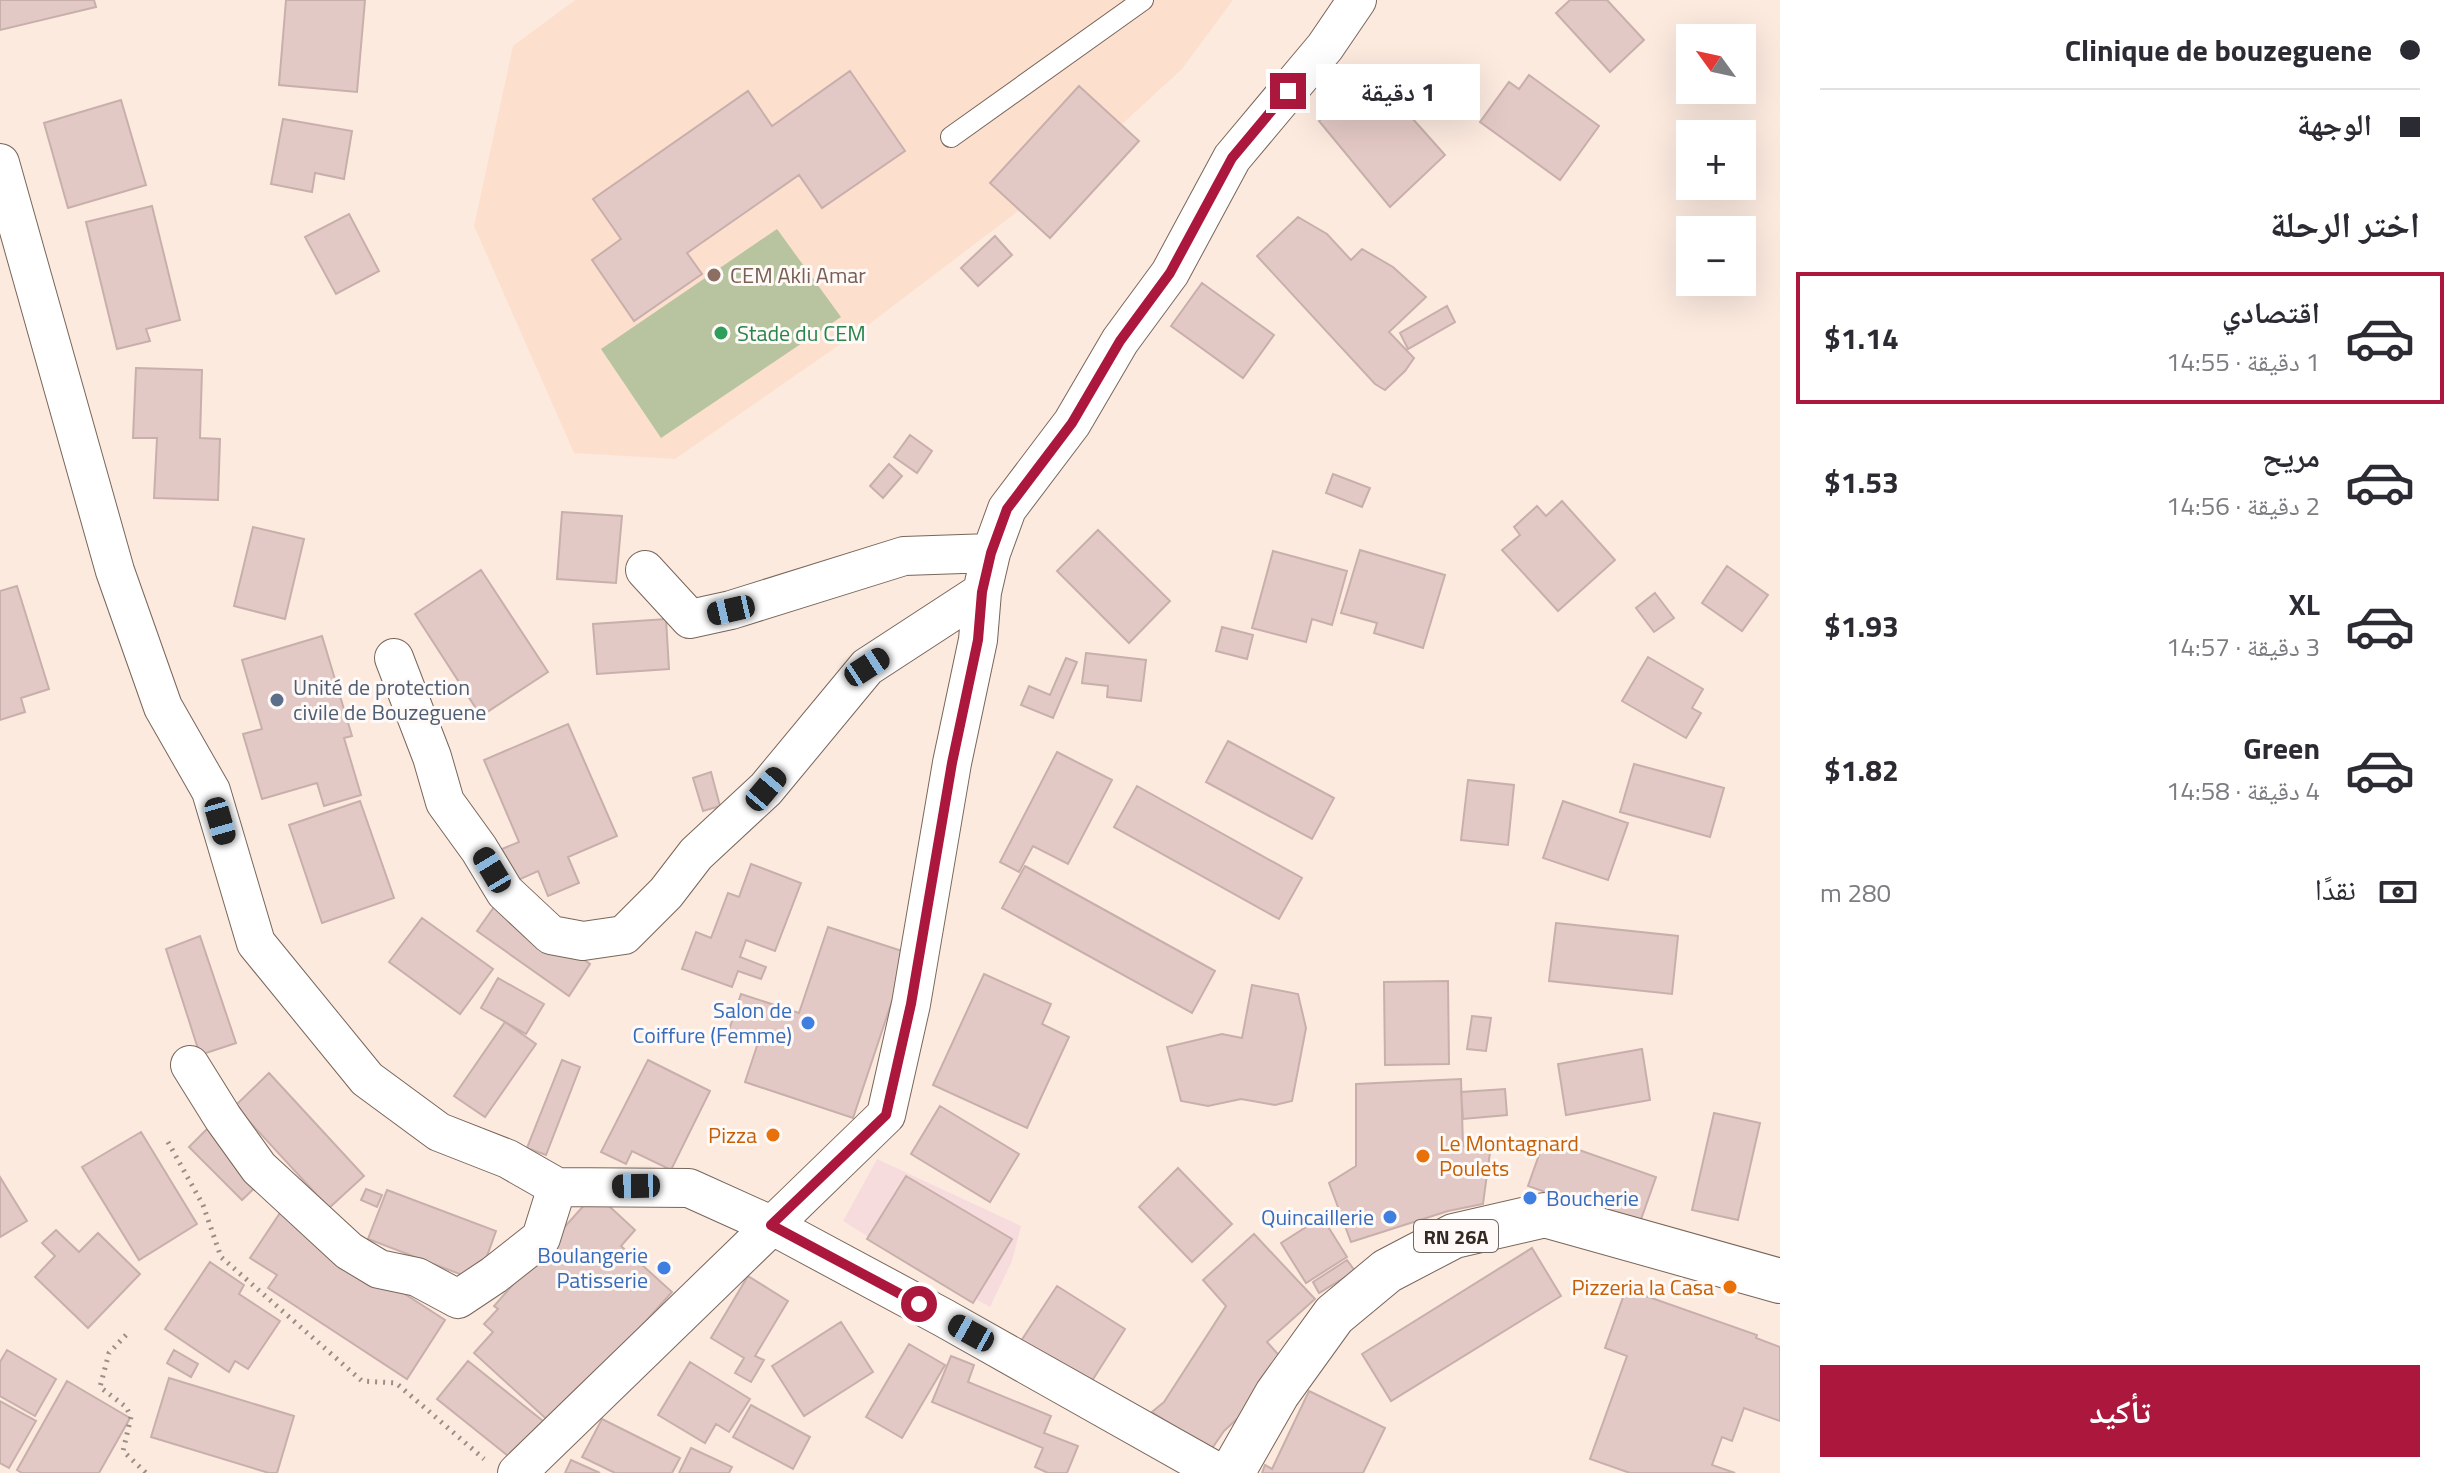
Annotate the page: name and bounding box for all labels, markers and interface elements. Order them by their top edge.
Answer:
north arrow [1676,24,1756,104]
map controls [1676,24,1756,296]
text: Clinique de bouzeguene [2065,27,2372,73]
callout: 1 دقيقة [1316,63,1480,119]
text: 1 دقيقة [1361,72,1435,111]
route end [1270,73,1306,109]
text: الوجهة [2297,101,2372,147]
button: + [1676,120,1756,200]
text: اختر الرحلة [2270,196,2420,251]
button: − [1676,216,1756,296]
place label: CEM Akli Amar [730,258,866,292]
marker: CEM Akli Amar [705,266,723,284]
text: اقتصادي [2222,289,2320,335]
icon: car [2344,302,2416,374]
text: $1.14 [1824,315,1899,361]
place label: Stade du CEM [737,316,866,350]
marker: Stade du CEM [712,324,730,342]
text: 1 دقيقة · 14:55 [2166,342,2320,381]
text: مريح [2262,433,2320,479]
icon: car [2344,446,2416,518]
text: $1.53 [1824,459,1899,505]
text: 2 دقيقة · 14:56 [2166,486,2320,525]
text: XL [2289,581,2320,627]
icon: car [2344,590,2416,662]
car [705,593,757,627]
text: $1.93 [1824,603,1899,649]
text: 3 دقيقة · 14:57 [2166,627,2320,666]
car [840,644,894,690]
place label: Unité de protection civile de Bouzeguene [293,670,486,729]
marker: Unité de protection civile de Bouzeguene [268,691,286,709]
text: Green [2243,725,2320,771]
icon: car [2344,734,2416,806]
text: $1.82 [1824,747,1899,793]
car [741,763,791,815]
text: 4 دقيقة · 14:58 [2166,771,2320,810]
car [202,795,238,847]
car [469,843,515,897]
text: نقدًا [2315,866,2356,912]
icon: cash [2376,870,2420,914]
text: 280 m [1820,873,1891,912]
place label: Salon de Coiffure (Femme) [633,993,792,1052]
marker: Salon de Coiffure (Femme) [799,1014,817,1032]
place label: Pizza [708,1118,757,1152]
marker: Pizza [764,1126,782,1144]
place label: Le Montagnard Poulets [1439,1126,1579,1185]
marker: Le Montagnard Poulets [1414,1147,1432,1165]
car [612,1174,660,1198]
place label: Boucherie [1546,1181,1639,1215]
marker: Boucherie [1521,1189,1539,1207]
place label: Quincaillerie [1261,1200,1374,1234]
marker: Quincaillerie [1381,1208,1399,1226]
road number: RN 26A [1414,1220,1498,1252]
place label: Boulangerie Patisserie [537,1238,648,1297]
marker: Boulangerie Patisserie [655,1259,673,1277]
place label: Pizzeria la Casa [1572,1270,1714,1304]
marker: Pizzeria la Casa [1721,1278,1739,1296]
route start [901,1286,937,1322]
car [944,1311,998,1355]
button: تأكيد [1820,1365,2420,1457]

